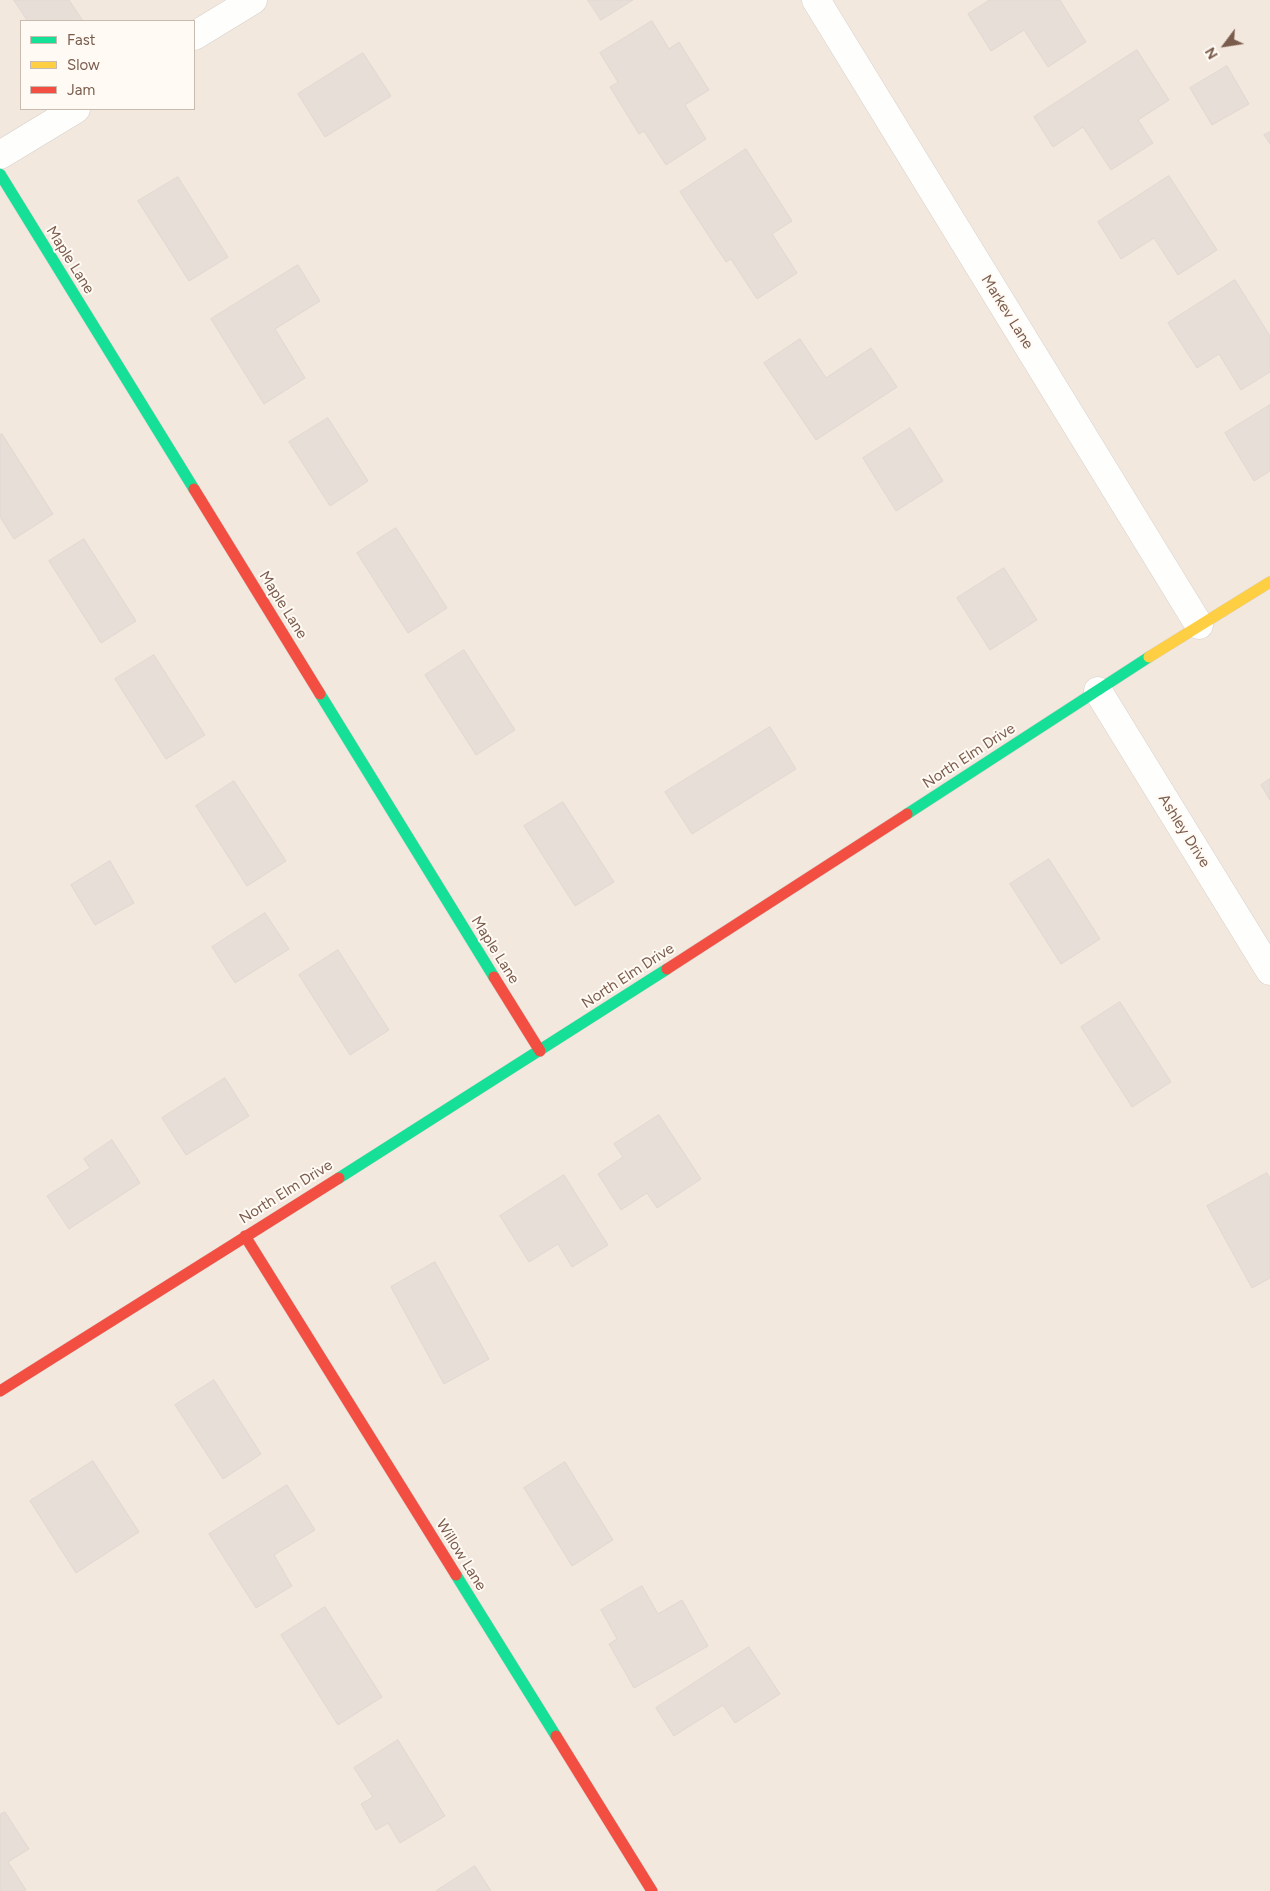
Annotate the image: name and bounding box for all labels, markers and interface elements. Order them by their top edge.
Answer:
legend [20,20,195,110]
north arrow [1200,20,1250,70]
text: Fast [67,31,95,49]
text: N [1202,44,1222,62]
text: Slow [67,56,100,74]
text: Jam [67,81,95,99]
street label: Maple Lane [42,223,98,297]
street label: Markev Lane [977,272,1037,352]
street label: Maple Lane [255,568,311,642]
street label: North Elm Drive [919,719,1019,793]
street label: Ashley Drive [1154,791,1214,871]
street label: Maple Lane [467,913,523,987]
street label: North Elm Drive [578,939,678,1013]
street label: North Elm Drive [236,1156,336,1228]
street label: Willow Lane [432,1516,490,1594]

